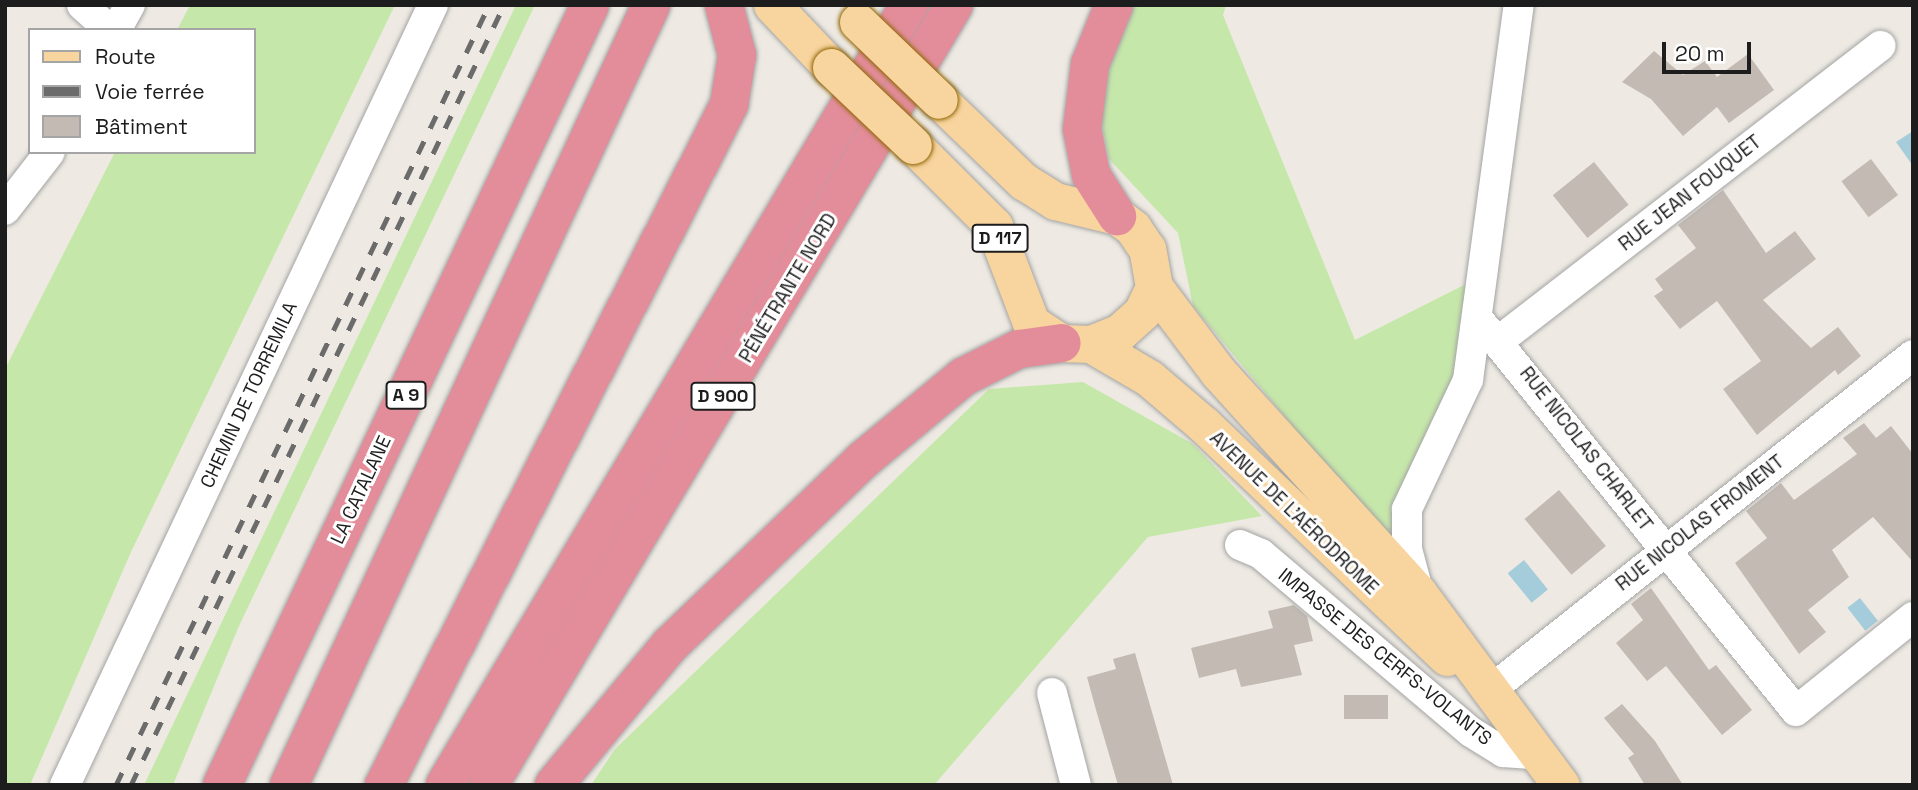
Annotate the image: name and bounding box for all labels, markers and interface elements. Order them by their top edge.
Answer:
legend [28,28,256,154]
scale bar [1666,28,1755,72]
text: 20 m [1675,40,1725,67]
text: Route [95,43,156,70]
text: Voie ferrée [95,78,205,105]
text: Bâtiment [95,113,188,140]
street label: RUE JEAN FOUQUET [1614,130,1766,256]
street label: PÉNÉTRANTE NORD [734,209,842,367]
road number: D 117 [970,224,1030,252]
street label: CHEMIN DE TORREMILA [196,298,302,492]
street label: RUE NICOLAS CHARLET [1515,362,1657,536]
road number: A 9 [385,380,427,410]
road number: D 900 [690,382,756,410]
street label: AVENUE DE L'AÉRODROME [1205,427,1383,599]
street label: LA CATALANE [326,432,396,548]
street label: RUE NICOLAS FROMENT [1611,450,1789,596]
street label: IMPASSE DES CERFS-VOLANTS [1274,564,1496,750]

